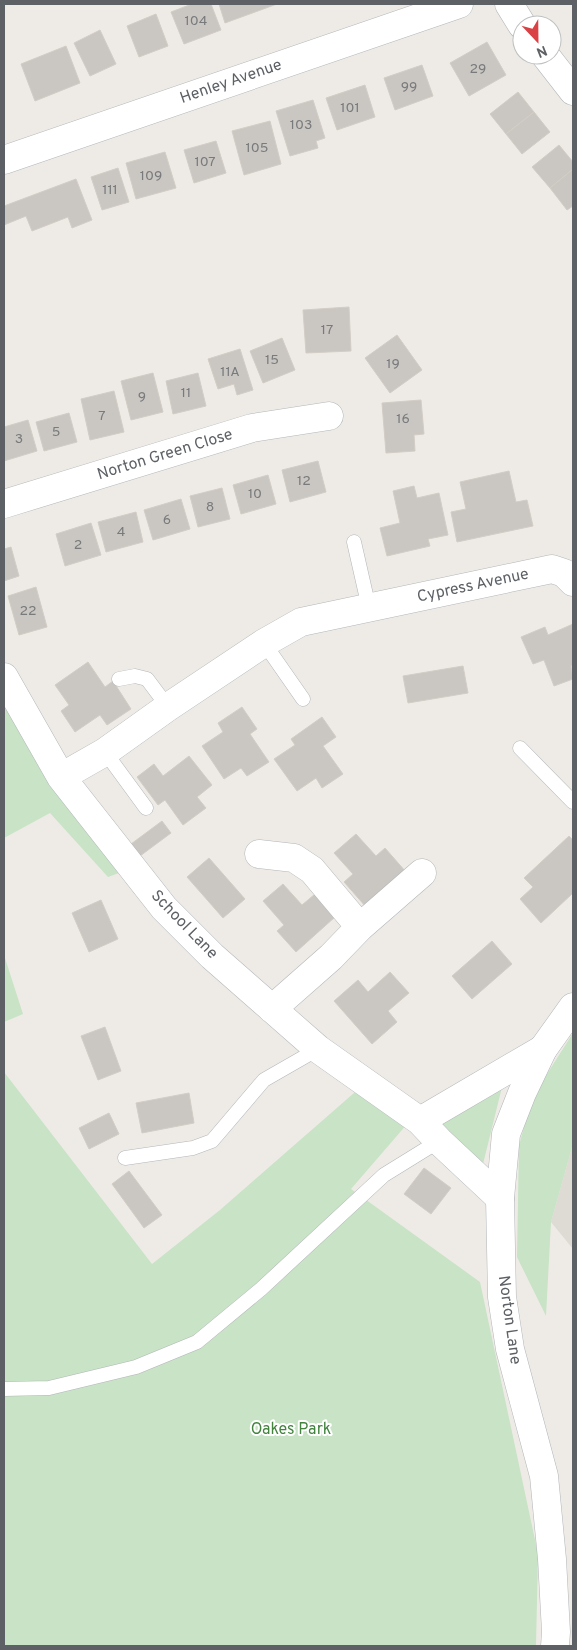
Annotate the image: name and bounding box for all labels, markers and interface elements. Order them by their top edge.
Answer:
house number: 104 [185,13,207,30]
north arrow [512,15,562,65]
text: N [533,41,549,60]
street label: Henley Avenue [177,55,285,109]
house number: 29 [470,61,486,78]
house number: 99 [401,79,417,96]
house number: 101 [340,100,360,117]
house number: 103 [290,117,312,134]
house number: 105 [246,140,268,157]
house number: 107 [194,154,216,171]
house number: 109 [140,168,162,185]
house number: 111 [102,182,118,199]
house number: 17 [321,322,333,339]
house number: 15 [265,352,279,369]
house number: 19 [386,356,400,373]
house number: 11A [220,364,240,381]
house number: 11 [181,385,191,402]
house number: 9 [138,389,146,406]
house number: 7 [98,408,106,425]
house number: 16 [396,411,410,428]
house number: 5 [52,424,60,441]
street label: Norton Green Close [95,425,235,485]
house number: 3 [15,431,23,448]
house number: 12 [297,473,311,490]
house number: 10 [248,486,262,503]
house number: 8 [206,499,214,516]
house number: 6 [163,512,171,529]
house number: 4 [117,524,125,541]
house number: 2 [74,537,82,554]
street label: Cypress Avenue [415,564,531,608]
house number: 22 [19,603,37,620]
street label: School Lane [146,886,222,964]
street label: Norton Lane [493,1274,525,1366]
park label: Oakes Park [251,1420,331,1440]

